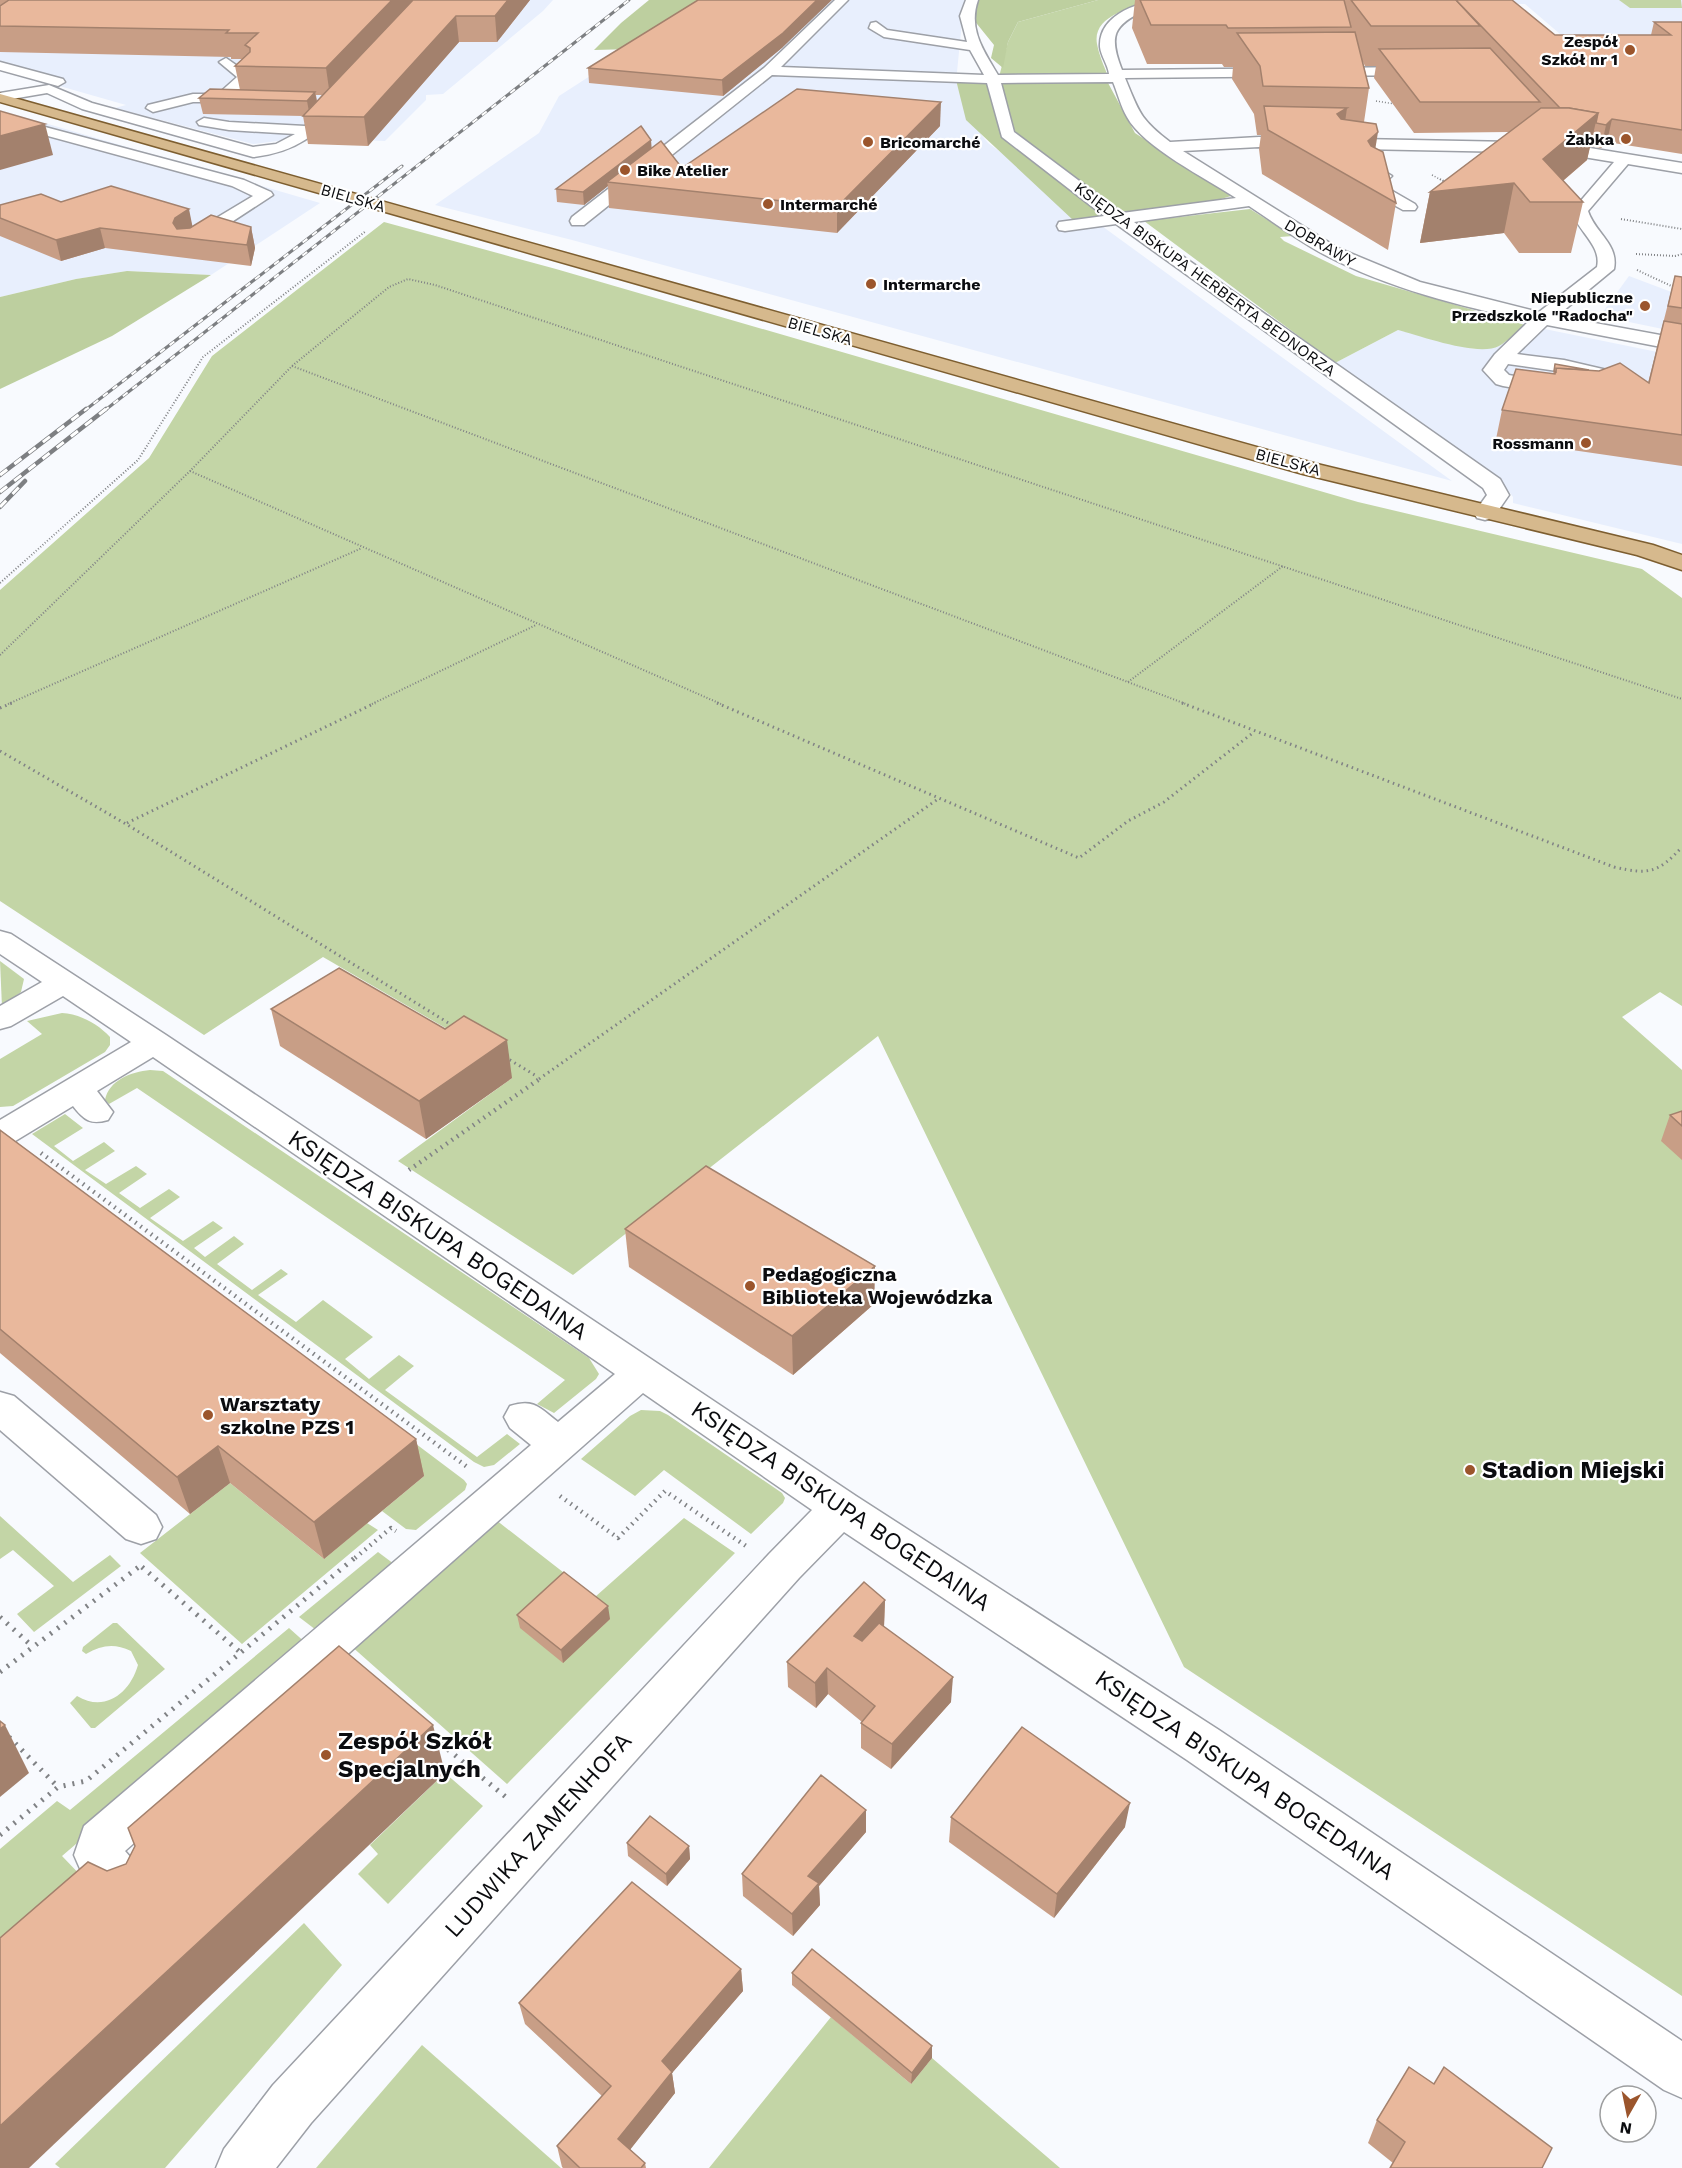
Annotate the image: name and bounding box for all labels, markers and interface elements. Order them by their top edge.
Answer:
place label: Zespół Szkół nr 1 [1541,32,1618,69]
marker: Zespół Szkół nr 1 [1623,43,1637,57]
place label: Żabka [1565,130,1615,149]
marker: Żabka [1619,132,1633,146]
place label: Bricomarché [880,133,981,152]
marker: Bricomarché [861,135,875,149]
place label: Bike Atelier [637,161,728,180]
marker: Bike Atelier [618,163,632,177]
street label: KSIĘDZA BISKUPA HERBERTA BEDNORZA [1071,178,1340,380]
street label: BIELSKA [319,180,388,216]
place label: Intermarché [780,195,877,214]
marker: Intermarché [761,197,775,211]
street label: DOBRAWY [1281,215,1359,271]
place label: Intermarche [883,275,980,294]
marker: Intermarche [864,277,878,291]
place label: Niepubliczne Przedszkole "Radocha" [1451,288,1633,325]
marker: Niepubliczne Przedszkole "Radocha" [1638,299,1652,313]
street label: BIELSKA [786,313,855,349]
place label: Rossmann [1492,434,1574,453]
marker: Rossmann [1579,436,1593,450]
street label: BIELSKA [1254,444,1323,480]
street label: KSIĘDZA BISKUPA BOGEDAINA [283,1124,593,1346]
place label: Pedagogiczna Biblioteka Wojewódzka [762,1262,993,1309]
marker: Pedagogiczna Biblioteka Wojewódzka [743,1279,757,1293]
place label: Warsztaty szkolne PZS 1 [220,1392,354,1439]
street label: KSIĘDZA BISKUPA BOGEDAINA [686,1395,996,1617]
marker: Warsztaty szkolne PZS 1 [201,1408,215,1422]
place label: Stadion Miejski [1482,1456,1664,1484]
marker: Stadion Miejski [1463,1463,1477,1477]
street label: KSIĘDZA BISKUPA BOGEDAINA [1090,1664,1400,1886]
place label: Zespół Szkół Specjalnych [338,1727,492,1783]
street label: LUDWIKA ZAMENHOFA [439,1727,637,1943]
marker: Zespół Szkół Specjalnych [319,1748,333,1762]
north arrow [1598,2084,1658,2144]
text: N [1618,2118,1633,2139]

